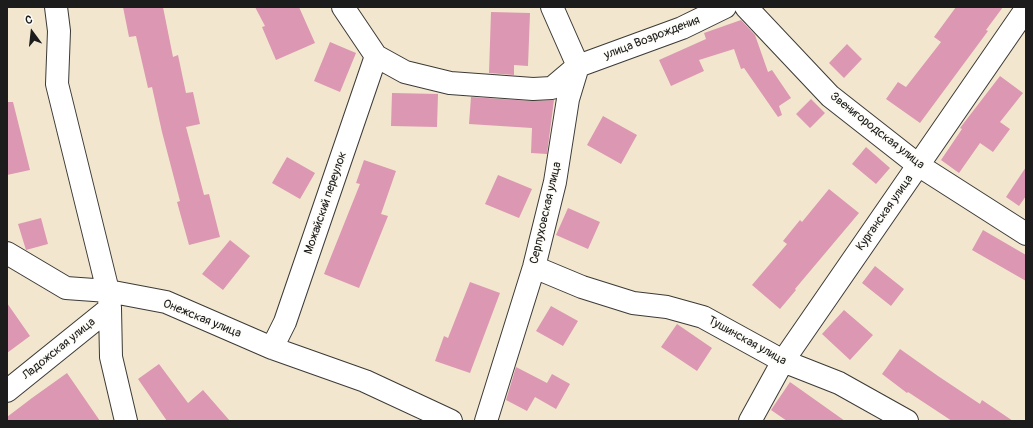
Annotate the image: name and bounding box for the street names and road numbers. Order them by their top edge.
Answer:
street label: улица Возрождения [602,13,702,63]
street label: Звенигородская улица [827,90,927,172]
street label: Можайский переулок [302,150,350,256]
street label: Серпуховская улица [527,160,565,266]
street label: Курганская улица [853,172,917,254]
street label: Онежская улица [161,297,243,341]
street label: Тушинская улица [705,313,789,369]
street label: Ладожская улица [19,315,99,383]

